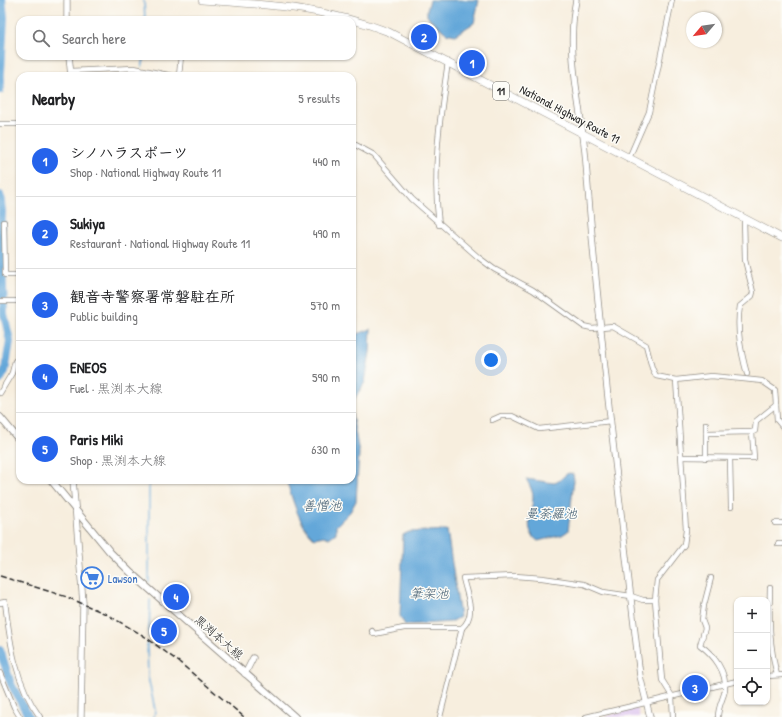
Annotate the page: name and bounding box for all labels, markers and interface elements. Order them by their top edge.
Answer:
north arrow [686,12,722,48]
search box [16,16,356,60]
pin: 2 [411,22,437,52]
icon: search [30,27,52,49]
text: Search here [62,28,126,49]
pin: 1 [459,48,485,78]
street label: National Highway Route 11 [517,80,623,148]
road number: 11 [493,82,509,100]
text: Nearby [32,87,75,110]
text: 5 results [298,89,340,107]
text: シノハラスポーツ [70,142,188,163]
text: 1 [43,152,47,170]
text: 440 m [313,152,340,170]
text: Shop · National Highway Route 11 [70,163,221,181]
text: Sukiya [70,213,105,234]
text: 2 [42,224,48,242]
text: 490 m [313,224,340,242]
text: Restaurant · National Highway Route 11 [70,234,250,252]
text: 観音寺警察署常磐駐在所 [70,286,235,307]
text: 3 [42,296,48,314]
text: 570 m [310,296,340,314]
text: Public building [70,307,138,325]
your location [481,350,501,370]
text: ENEOS [70,357,106,378]
text: 4 [43,368,47,386]
text: 590 m [312,368,340,386]
text: Fuel · 黒渕本大線 [70,379,162,397]
text: Paris Miki [70,429,123,450]
text: 5 [42,440,48,458]
text: 630 m [311,440,340,458]
text: Shop · 黒渕本大線 [70,451,166,469]
water label: 善憎池 [302,496,342,514]
water label: 曼荼羅池 [525,504,578,522]
supermarket icon: Lawson [79,565,105,591]
place label: Lawson [108,570,138,587]
pin: 4 [163,582,189,612]
water label: 筆架池 [409,584,449,602]
map controls [734,597,770,705]
button: + [734,597,770,633]
street label: 黒渕本大線 [191,611,247,663]
pin: 5 [151,616,177,646]
button: − [734,633,770,669]
button: locate [734,669,770,705]
pin: 3 [682,673,708,703]

